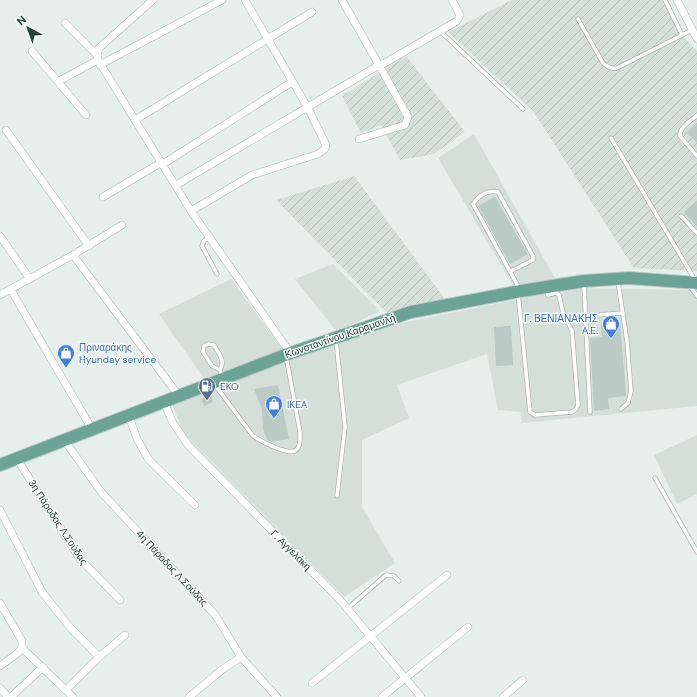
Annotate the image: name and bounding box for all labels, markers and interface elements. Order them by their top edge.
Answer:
north arrow [8,8,48,48]
text: N [14,13,29,28]
street label: Κωνσταντίνου Καραμανλή [283,311,397,361]
place label: Γ. ΒΕΝΙΑΝΑΚΗΣ A.E. [524,312,598,337]
shop icon: Γ. ΒΕΝΙΑΝΑΚΗΣ A.E. [601,314,621,339]
place label: Πριναράκης Hyunday service [79,341,156,366]
shop icon: Πριναράκης Hyunday service [56,343,76,368]
fuel station icon: EKO [197,376,217,401]
place label: EKO [220,380,239,393]
shop icon: IKEA [264,394,284,419]
place label: IKEA [287,398,308,411]
street label: 3η Πάροδος Λ.Σούδας [26,477,91,567]
street label: 4η Πάροδος Λ.Σούδας [133,527,211,609]
street label: Γ. Αγγελάκη [268,527,314,573]

